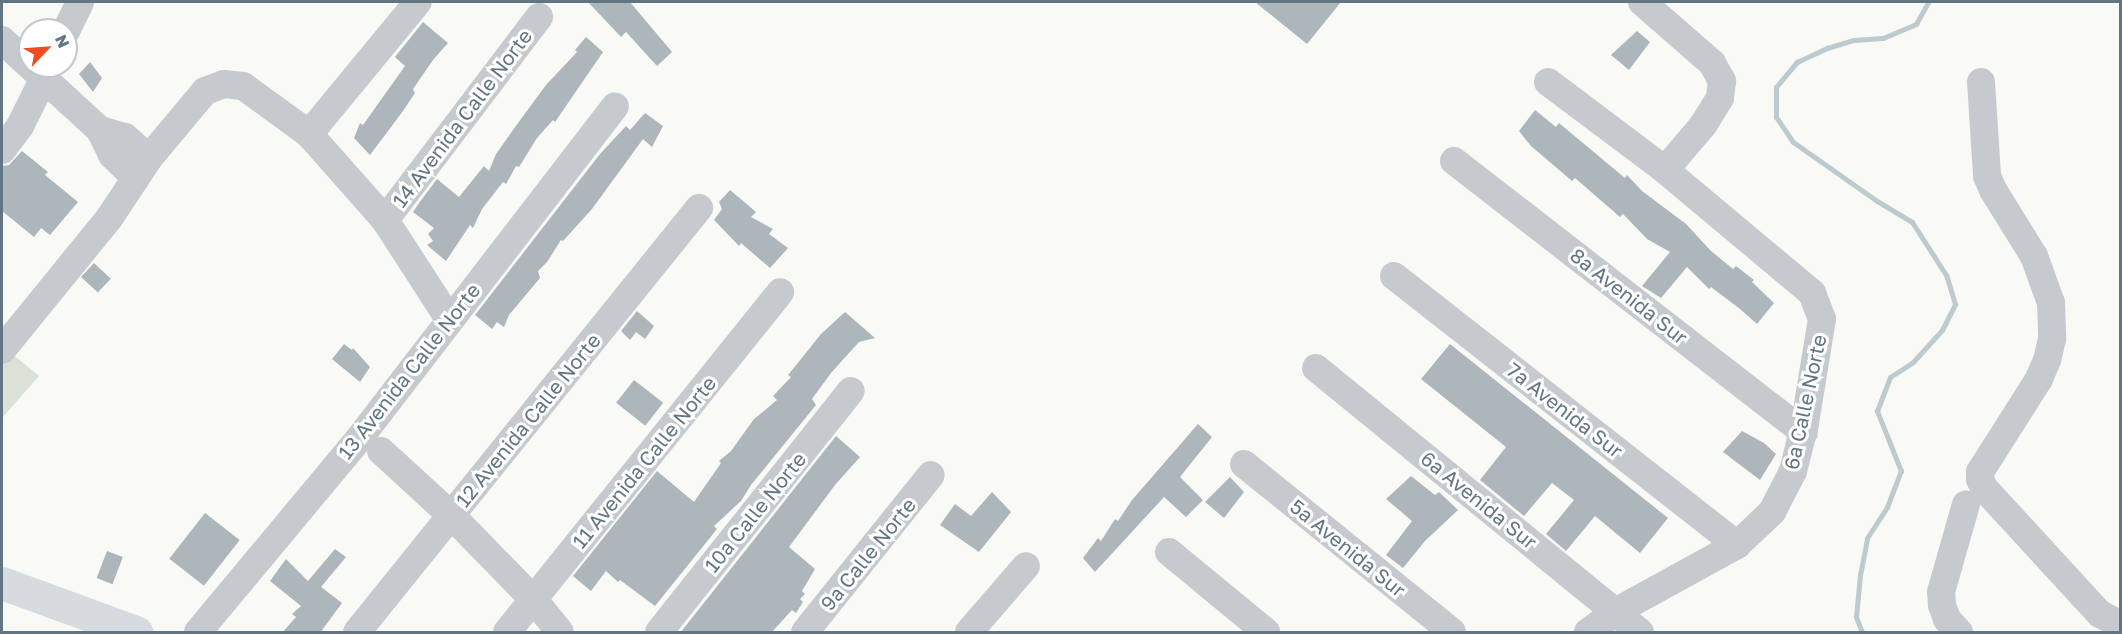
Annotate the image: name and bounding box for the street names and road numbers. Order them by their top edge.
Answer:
street label: 14 Avenida Calle Norte [387,24,537,212]
street label: 8a Avenida Sur [1566,243,1692,349]
street label: 13 Avenida Calle Norte [333,278,485,464]
street label: 12 Avenida Calle Norte [451,328,605,512]
street label: 6a Calle Norte [1779,332,1831,472]
street label: 7a Avenida Sur [1502,357,1628,463]
street label: 11 Avenida Calle Norte [567,371,721,553]
street label: 6a Avenida Sur [1416,446,1542,554]
street label: 10a Calle Norte [699,447,811,577]
street label: 9a Calle Norte [815,493,921,615]
street label: 5a Avenida Sur [1285,494,1411,602]

